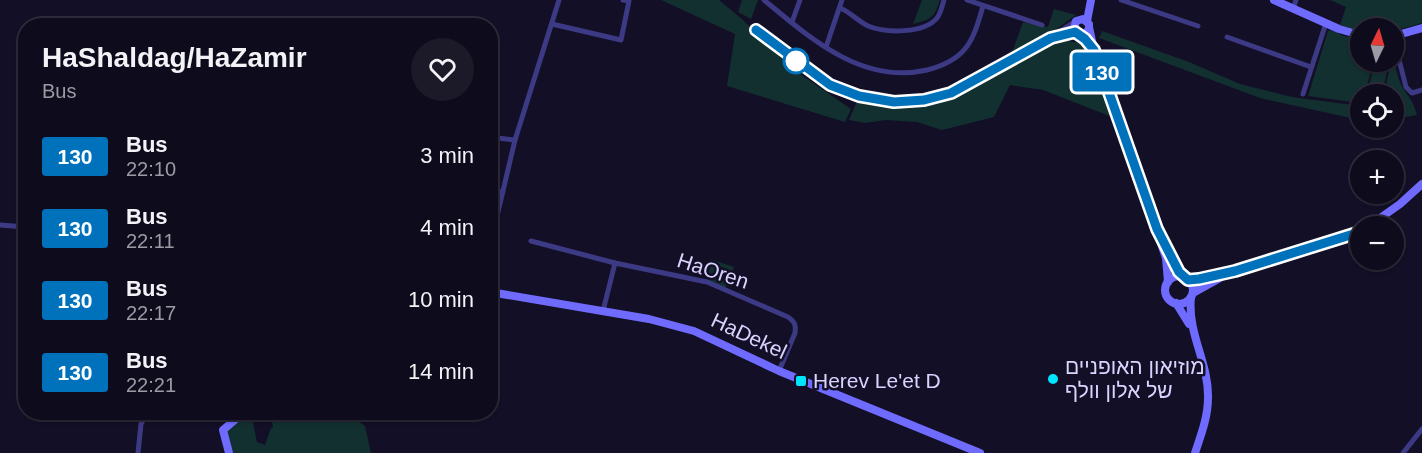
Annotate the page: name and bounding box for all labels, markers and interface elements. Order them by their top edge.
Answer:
north arrow [1350,18,1404,72]
map controls [1350,18,1404,270]
button: heart [411,38,474,101]
text: HaShaldag/HaZamir [42,42,307,73]
unlabelled marker [783,48,809,74]
line badge: 130 [1068,52,1136,92]
text: 130 [1084,61,1120,84]
text: Bus [42,80,76,102]
button: locate [1350,84,1404,138]
text: Bus [126,132,168,157]
text: 3 min [420,143,474,168]
text: 130 [57,145,93,168]
button: + [1350,150,1404,204]
text: 22:10 [126,158,176,180]
text: Bus [126,204,168,229]
text: 4 min [420,215,474,240]
button: − [1350,216,1404,270]
text: 130 [57,217,93,240]
text: 22:11 [126,230,175,252]
street label: HaOren [675,248,752,293]
text: Bus [126,276,168,301]
text: 10 min [408,287,474,312]
text: 130 [57,289,93,312]
text: 22:17 [126,302,176,324]
street label: HaDekel [708,308,791,363]
text: Bus [126,348,168,373]
place label: מוזיאון האופניים של אלון וולף [1065,355,1205,402]
text: 14 min [408,359,474,384]
text: 130 [57,361,93,384]
place label: Herev Le'et D [813,369,941,392]
marker: מוזיאון האופניים של אלון וולף [1046,372,1060,386]
text: 22:21 [126,374,176,396]
marker: Herev Le'et D [794,374,808,388]

